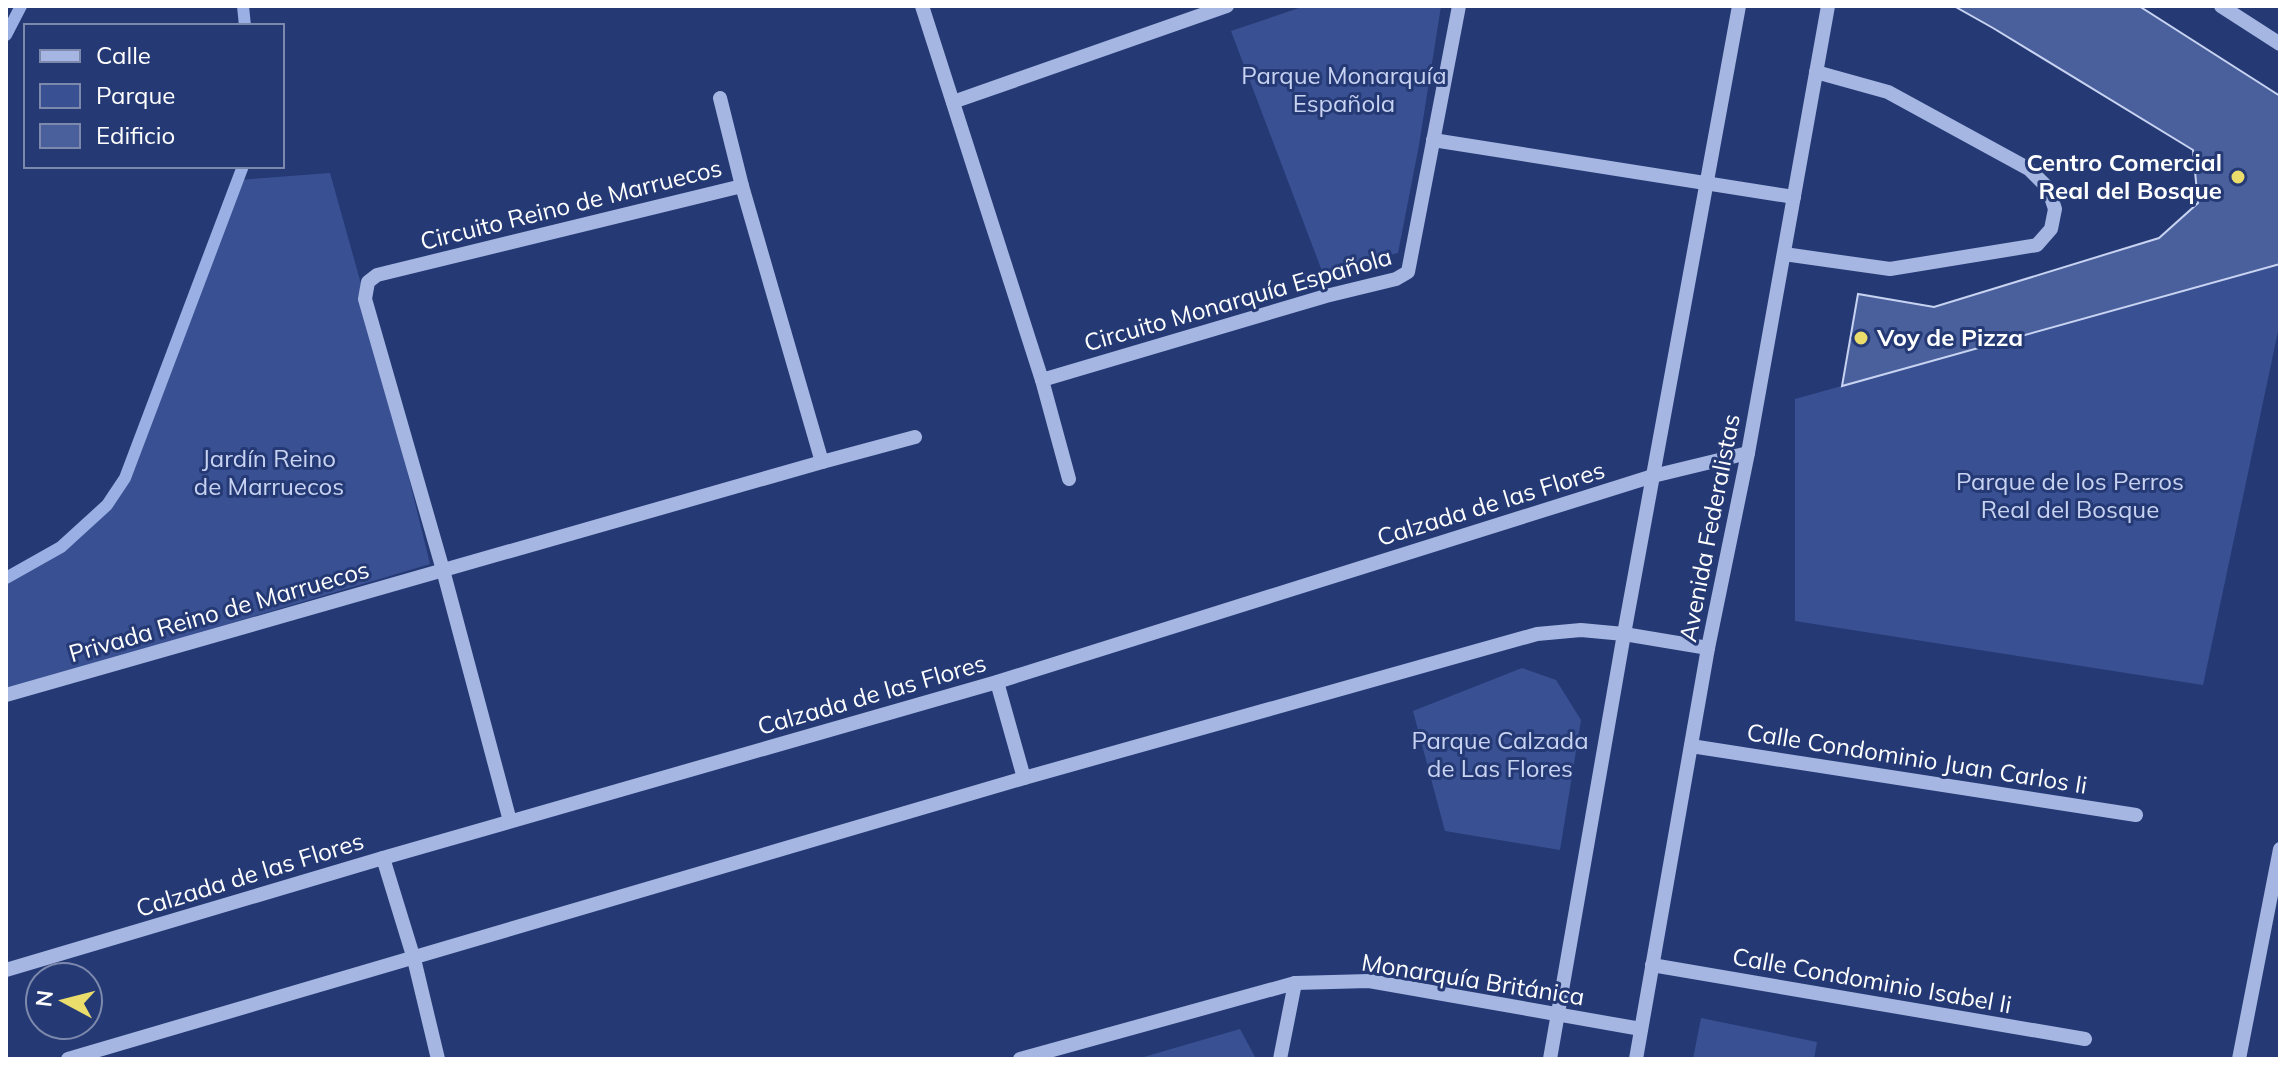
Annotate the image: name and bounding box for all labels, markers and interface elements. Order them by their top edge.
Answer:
legend [24,24,284,168]
text: Calle [96,40,151,70]
park label: Parque Monarquía Española [1241,60,1447,118]
text: Parque [96,80,175,110]
text: Edificio [96,120,175,150]
place label: Centro Comercial Real del Bosque [2026,147,2222,205]
street label: Circuito Reino de Marruecos [417,152,725,256]
marker: Centro Comercial Real del Bosque [2229,168,2247,186]
street label: Circuito Monarquía Española [1080,241,1395,357]
place label: Voy de Pizza [1876,322,2023,352]
marker: Voy de Pizza [1852,329,1870,347]
street label: Avenida Federalistas [1672,411,1746,645]
park label: Jardín Reino de Marruecos [194,443,344,501]
street label: Calzada de las Flores [1373,454,1608,552]
park label: Parque de los Perros Real del Bosque [1956,466,2184,524]
street label: Privada Reino de Marruecos [65,554,372,668]
street label: Calzada de las Flores [754,647,989,741]
street label: Calle Condominio Juan Carlos Ii [1745,716,2090,800]
park label: Parque Calzada de Las Flores [1411,725,1589,783]
street label: Calzada de las Flores [132,825,367,923]
street label: Calle Condominio Isabel Ii [1730,941,2014,1019]
street label: Monarquía Británica [1359,947,1587,1011]
north arrow [24,961,104,1041]
text: N [29,989,59,1009]

